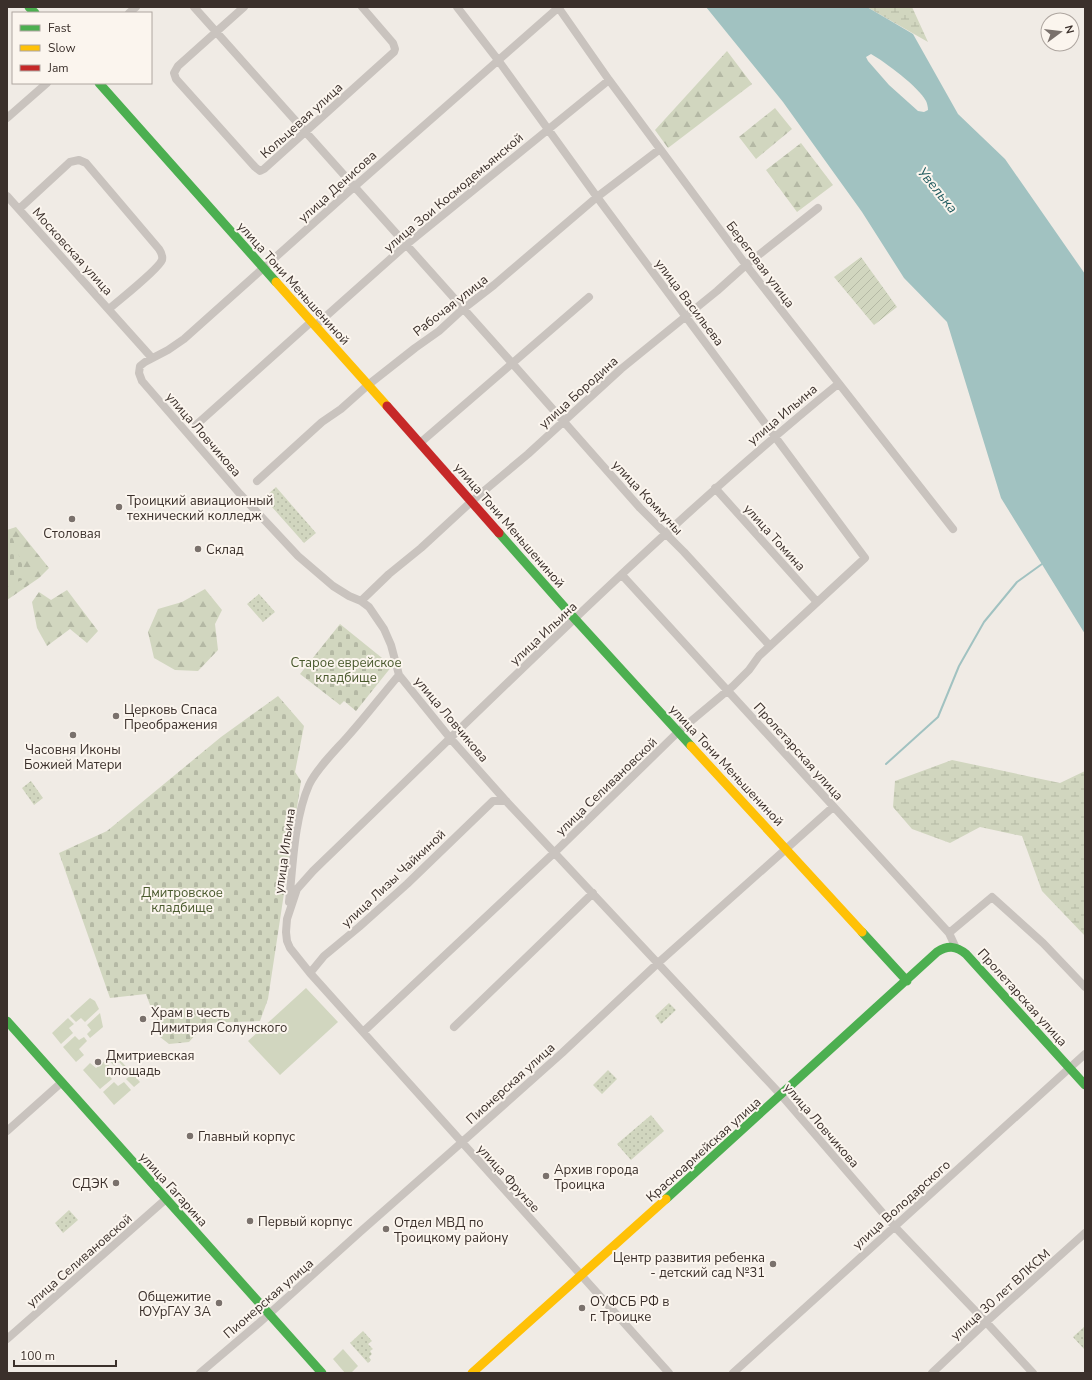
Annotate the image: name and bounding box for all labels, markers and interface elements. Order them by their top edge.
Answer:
legend [12,12,152,84]
north arrow [1040,12,1080,52]
text: Fast [48,20,71,36]
text: N [1061,24,1077,35]
text: Slow [48,40,76,56]
text: Jam [47,60,69,76]
street label: Кольцевая улица [256,79,347,163]
street label: улица Зои Космодемьянской [380,129,527,257]
street label: улица Денисова [295,147,381,227]
water label: Увелька [913,163,962,217]
street label: Московская улица [28,204,117,300]
street label: улица Тони Меньшениной [233,218,354,349]
street label: Береговая улица [722,218,799,312]
street label: улица Васильева [650,255,728,350]
street label: Рабочая улица [409,271,492,341]
street label: улица Бородина [535,352,622,433]
street label: улица Ильина [744,380,821,449]
street label: улица Ловчикова [161,388,245,481]
street label: улица Коммуны [608,456,687,539]
street label: улица Тони Меньшениной [450,459,569,592]
place label: Троицкий авиационный технический колледж [127,492,273,525]
street label: улица Томина [739,500,809,575]
marker: Троицкий авиационный технический колледж [114,502,124,512]
marker: Столовая [67,514,77,524]
place label: Столовая [43,525,101,543]
place label: Склад [206,541,244,559]
marker: Склад [193,544,203,554]
street label: улица Ильина [506,598,581,670]
park label: Старое еврейское кладбище [291,654,401,687]
street label: улица Ловчикова [410,673,492,766]
street label: Пролетарская улица [749,699,847,805]
place label: Церковь Спаса Преображения [124,701,218,734]
street label: улица Тони Меньшениной [665,701,788,830]
marker: Церковь Спаса Преображения [111,711,121,721]
marker: Часовня Иконы Божией Матери [68,730,78,740]
street label: улица Селивановской [552,734,661,840]
place label: Часовня Иконы Божией Матери [24,741,122,774]
street label: улица Ильина [270,807,300,895]
street label: улица Лизы Чайкиной [338,826,450,932]
park label: Дмитровское кладбище [141,884,223,917]
street label: Пролетарская улица [973,945,1071,1051]
place label: Храм в честь Димитрия Солунского [151,1004,287,1037]
marker: Храм в честь Димитрия Солунского [138,1014,148,1024]
street label: Пионерская улица [462,1039,559,1128]
place label: Дмитриевская площадь [106,1047,195,1080]
marker: Дмитриевская площадь [93,1057,103,1067]
street label: улица Ловчикова [779,1079,863,1172]
street label: Красноармейская улица [642,1093,765,1206]
place label: Главный корпус [198,1128,295,1146]
marker: Главный корпус [185,1131,195,1141]
street label: улица Фрунзе [473,1141,544,1217]
street label: улица Гагарина [135,1149,212,1231]
street label: улица Володарского [849,1156,955,1254]
place label: Архив города Троицка [554,1161,639,1194]
marker: Архив города Троицка [541,1171,551,1181]
place label: СДЭК [72,1175,109,1193]
marker: СДЭК [111,1178,121,1188]
street label: улица Селивановской [23,1210,136,1312]
place label: Первый корпус [258,1213,353,1231]
place label: Отдел МВД по Троицкому району [394,1214,508,1247]
marker: Первый корпус [245,1216,255,1226]
marker: Отдел МВД по Троицкому району [381,1224,391,1234]
street label: улица 30 лет ВЛКСМ [947,1245,1054,1344]
place label: Центр развития ребенка - детский сад №31 [613,1249,765,1282]
street label: Пионерская улица [220,1255,317,1343]
marker: Центр развития ребенка - детский сад №31 [768,1259,778,1269]
place label: Общежитие ЮУрГАУ 3А [138,1288,212,1321]
place label: ОУФСБ РФ в г. Троицке [590,1293,669,1326]
marker: Общежитие ЮУрГАУ 3А [214,1298,224,1308]
marker: ОУФСБ РФ в г. Троицке [577,1303,587,1313]
scale bar [14,1342,116,1368]
text: 100 m [20,1348,55,1364]

